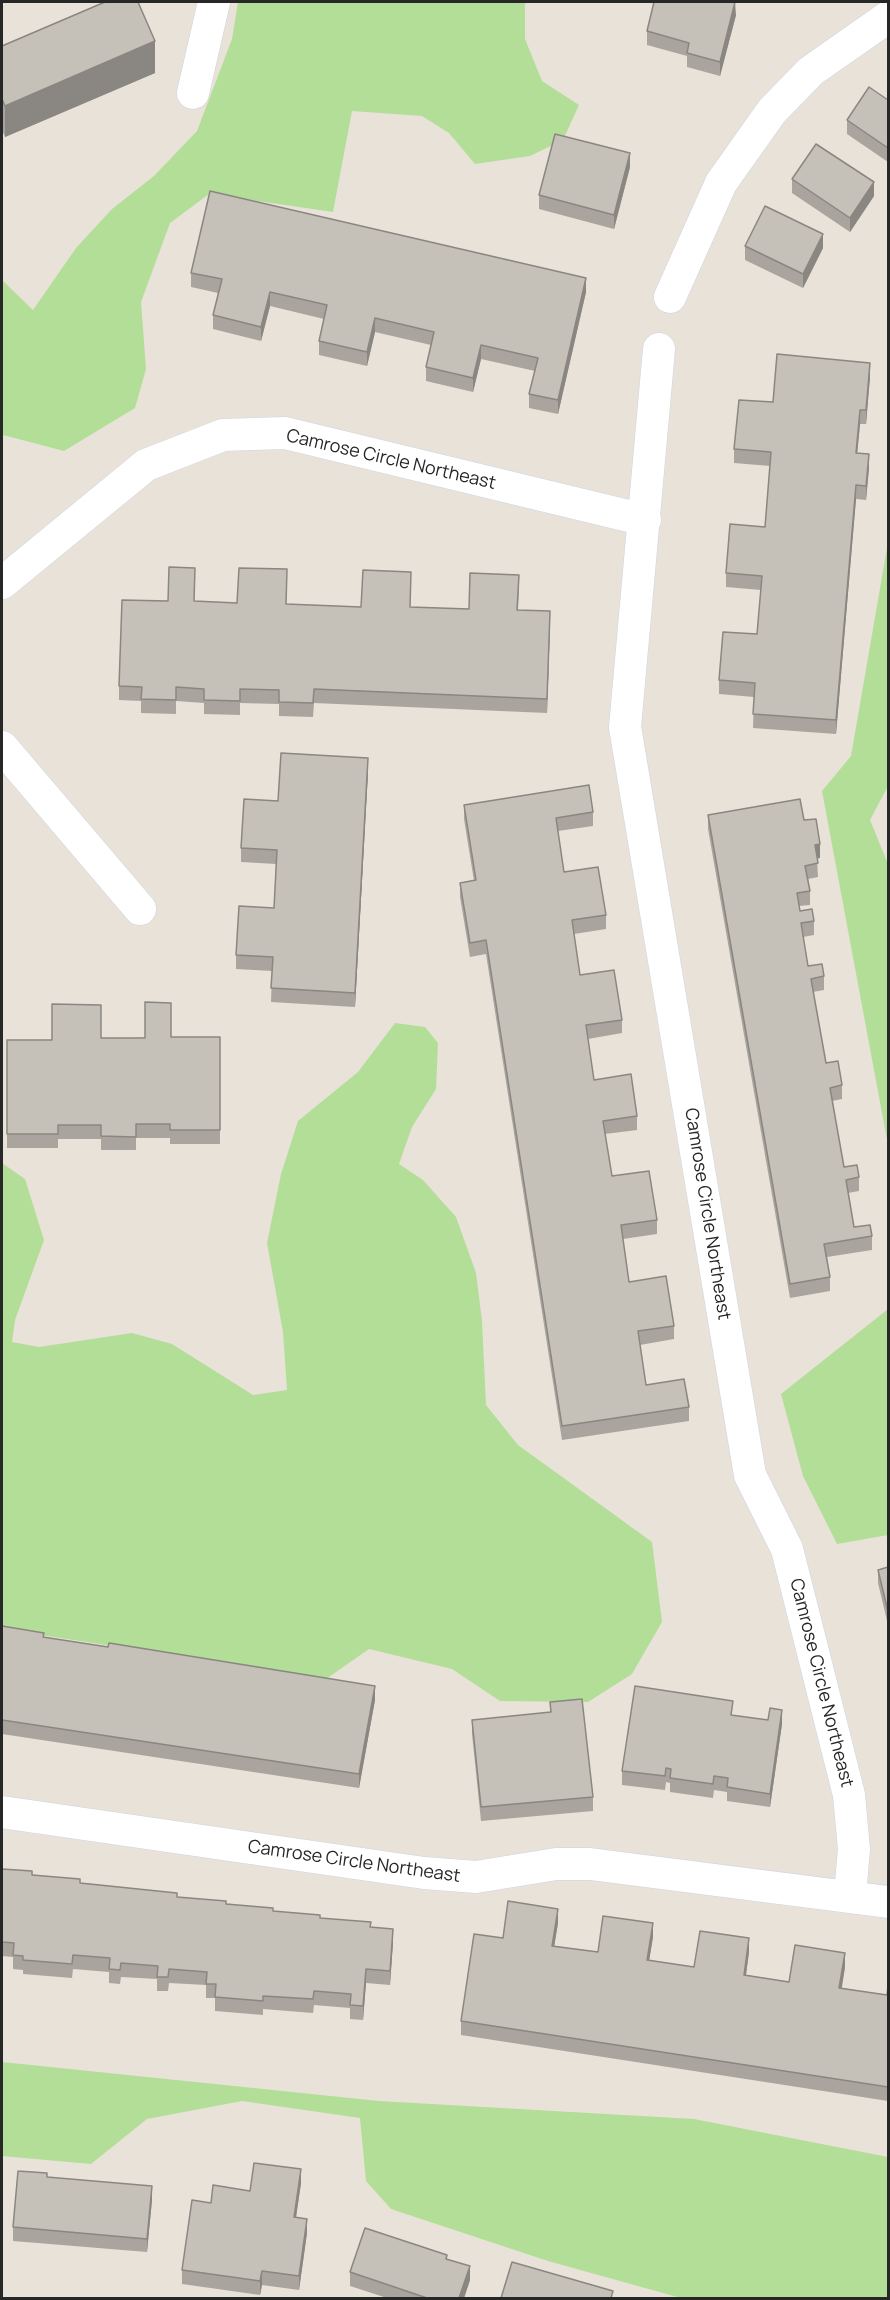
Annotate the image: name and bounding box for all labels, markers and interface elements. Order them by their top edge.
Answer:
street label: Camrose Circle Northeast [284,425,498,495]
street label: Camrose Circle Northeast [680,1106,734,1322]
street label: Camrose Circle Northeast [785,1576,857,1790]
street label: Camrose Circle Northeast [246,1836,462,1888]

